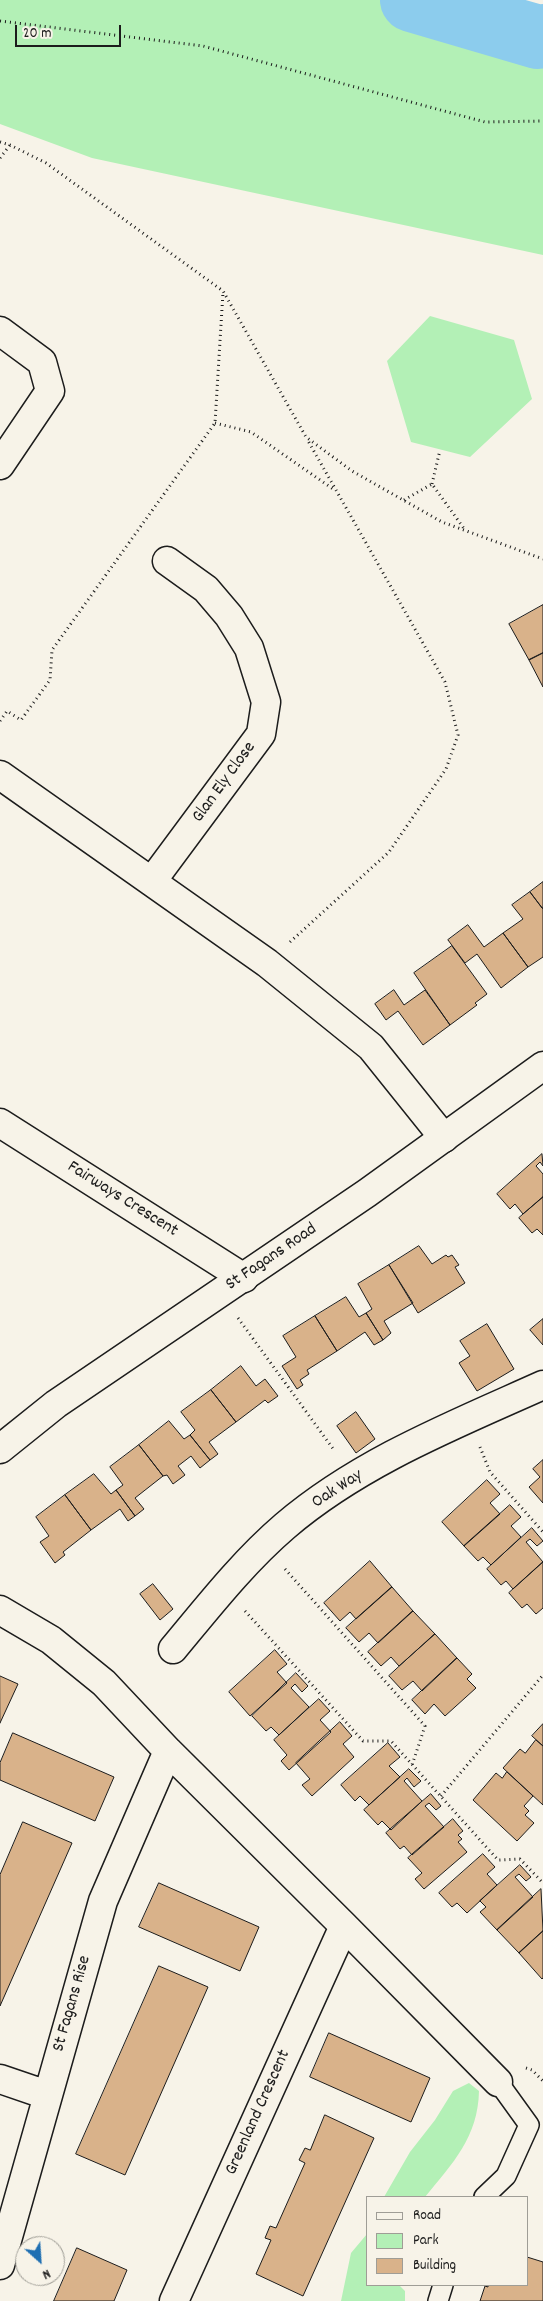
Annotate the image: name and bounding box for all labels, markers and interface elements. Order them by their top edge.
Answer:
scale bar [18,15,124,47]
text: 20 m [23,23,51,45]
street label: Glan Ely Close [188,738,262,828]
street label: Fairways Crescent [63,1157,181,1243]
street label: St Fagans Road [222,1220,322,1296]
street label: Oak Way [308,1466,368,1514]
street label: St Fagans Rise [49,1953,97,2055]
street label: Greenland Crescent [222,2047,296,2179]
legend [366,2196,528,2286]
text: Road [413,2205,441,2227]
text: Park [413,2230,439,2252]
north arrow [15,2236,65,2286]
text: Building [413,2255,456,2277]
text: N [39,2263,54,2284]

